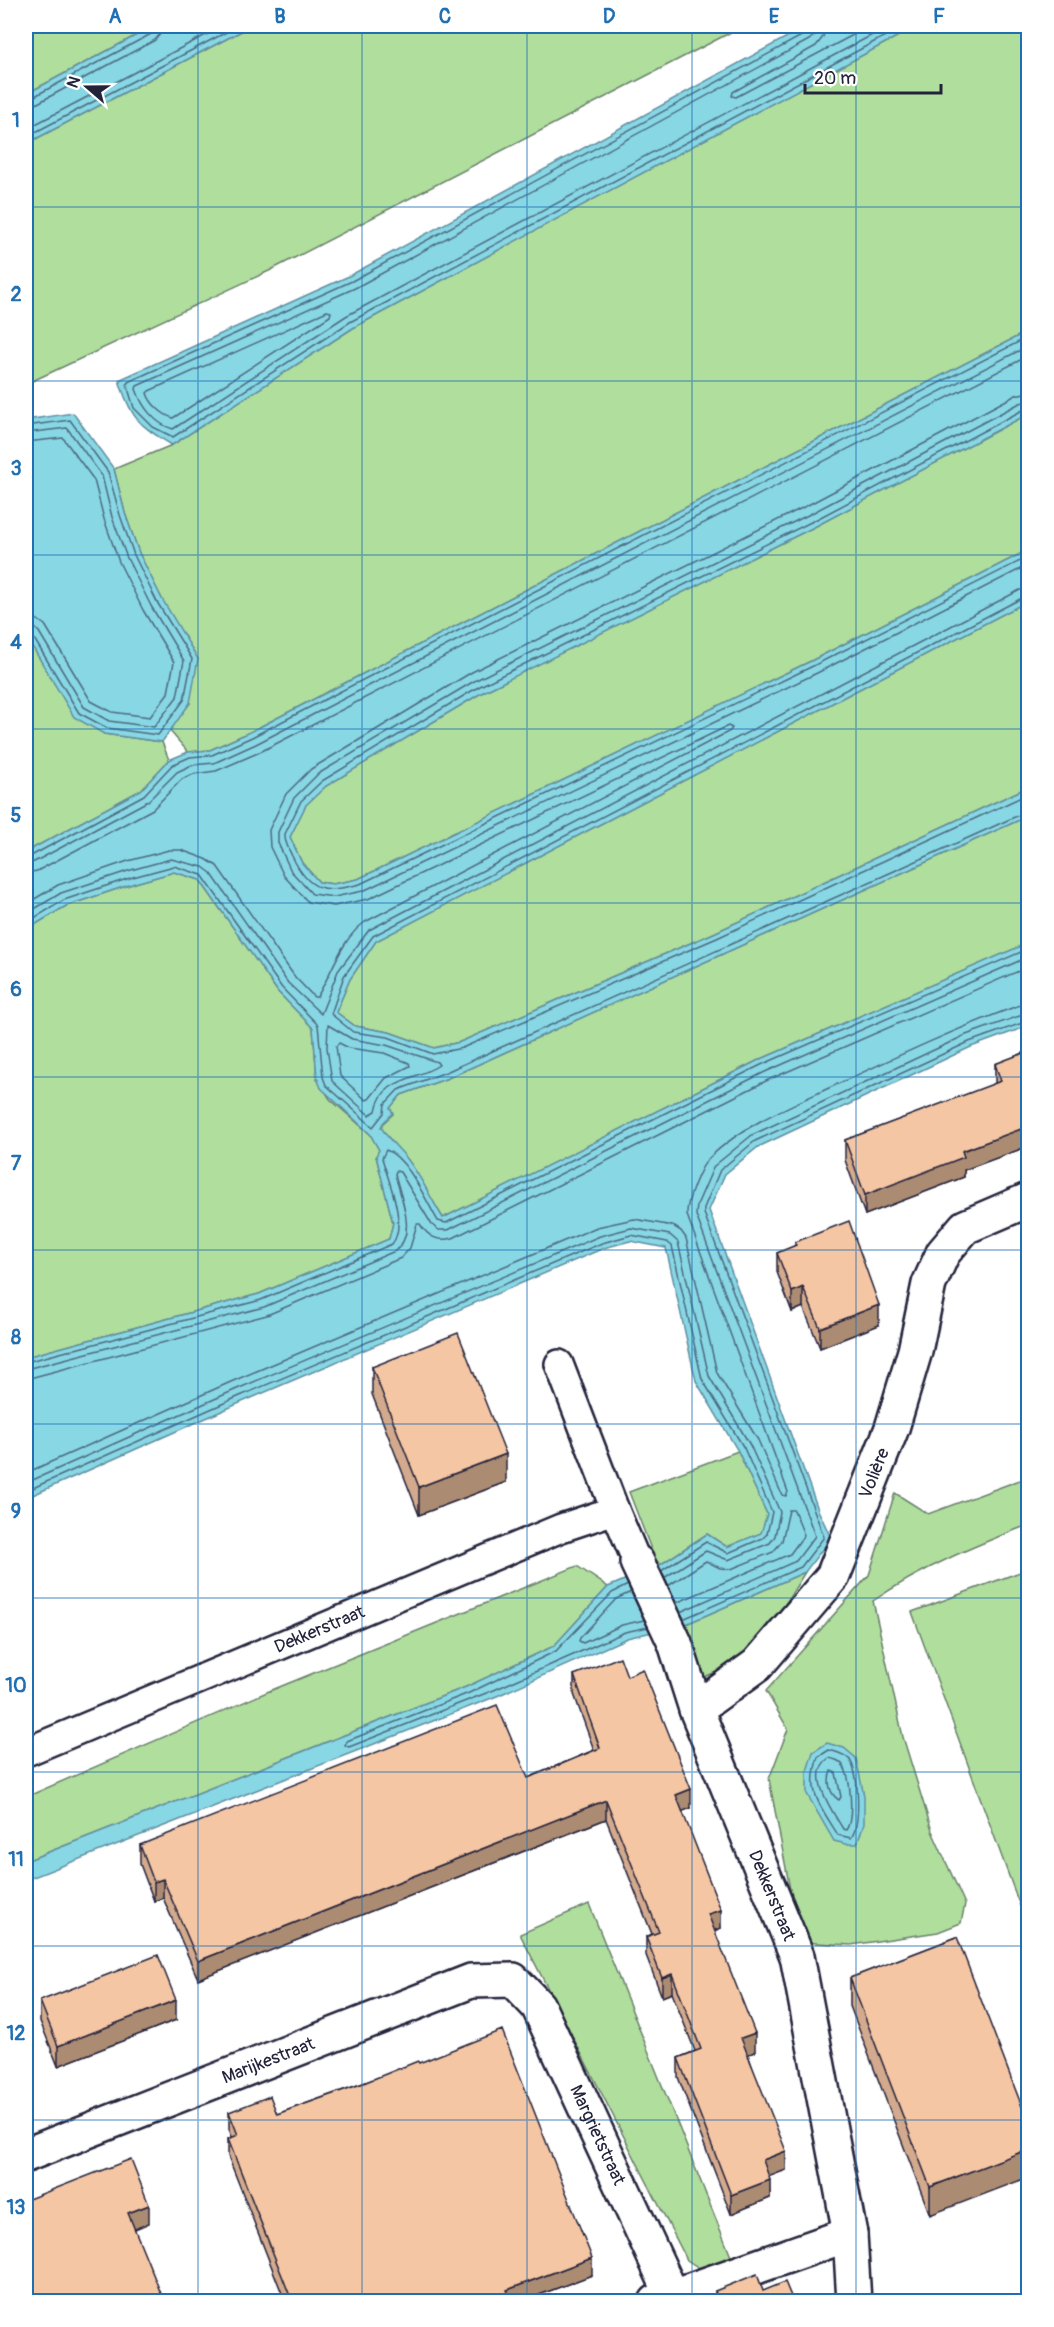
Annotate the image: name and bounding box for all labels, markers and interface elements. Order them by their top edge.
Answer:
text: A [109,4,122,29]
text: B [274,4,286,29]
text: C [439,4,451,29]
text: D [603,4,616,29]
text: E [769,4,780,29]
text: F [933,4,945,29]
north arrow [57,57,117,117]
scale bar [805,57,942,95]
text: 20 m [814,67,856,90]
text: N [63,74,85,91]
text: 1 [12,108,20,133]
text: 2 [10,282,22,307]
text: 3 [10,456,22,481]
text: 4 [10,630,22,655]
text: 5 [11,803,22,828]
text: 6 [10,977,22,1002]
text: 7 [11,1151,22,1176]
text: 8 [11,1325,21,1350]
street label: Volière [854,1445,895,1502]
text: 9 [11,1499,21,1524]
street label: Dekkerstraat [271,1600,369,1659]
text: 10 [5,1673,27,1698]
text: 11 [8,1847,24,1872]
street label: Dekkerstraat [743,1847,801,1945]
text: 12 [7,2021,26,2046]
street label: Marijkestraat [219,2032,319,2089]
street label: Margrietstraat [564,2081,631,2190]
text: 13 [7,2195,25,2220]

